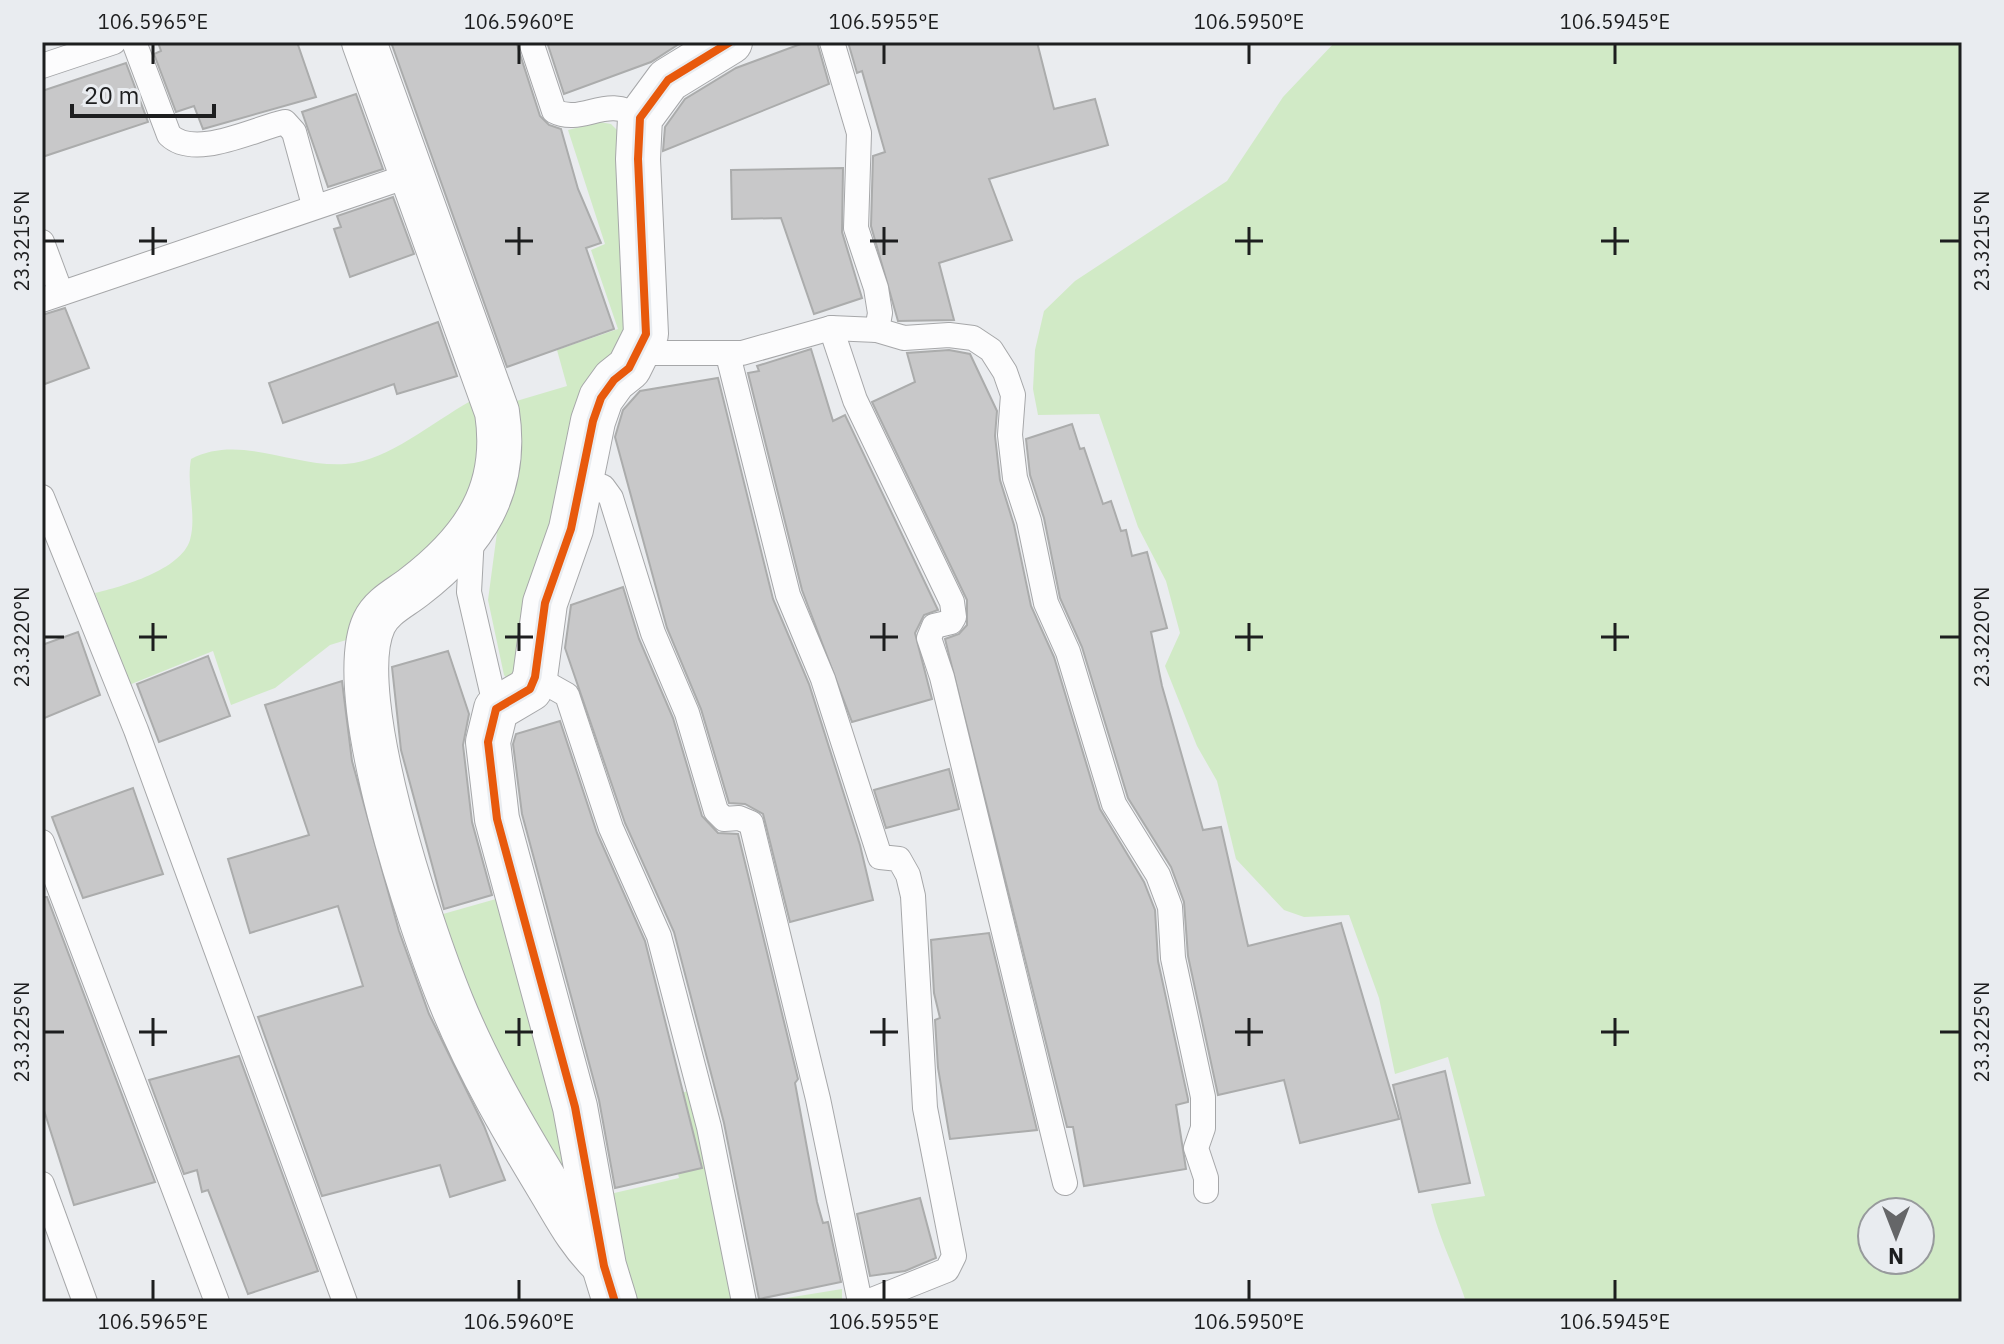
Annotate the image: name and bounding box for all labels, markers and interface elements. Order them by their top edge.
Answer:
text: 106.5965°E [98,8,208,35]
text: 106.5960°E [464,8,574,35]
text: 106.5955°E [829,8,939,35]
text: 106.5950°E [1194,8,1304,35]
text: 106.5945°E [1560,8,1670,35]
scale bar [72,68,214,118]
text: 20 m [84,79,139,111]
text: 23.3215°N [8,191,35,291]
text: 23.3215°N [1968,191,1995,291]
text: 23.3220°N [8,587,35,687]
text: 23.3220°N [1968,587,1995,687]
text: 23.3225°N [8,982,35,1082]
text: 23.3225°N [1968,982,1995,1082]
north arrow [1856,1196,1936,1276]
text: N [1888,1242,1904,1271]
text: 106.5965°E [98,1308,208,1335]
text: 106.5960°E [464,1308,574,1335]
text: 106.5955°E [829,1308,939,1335]
text: 106.5950°E [1194,1308,1304,1335]
text: 106.5945°E [1560,1308,1670,1335]

